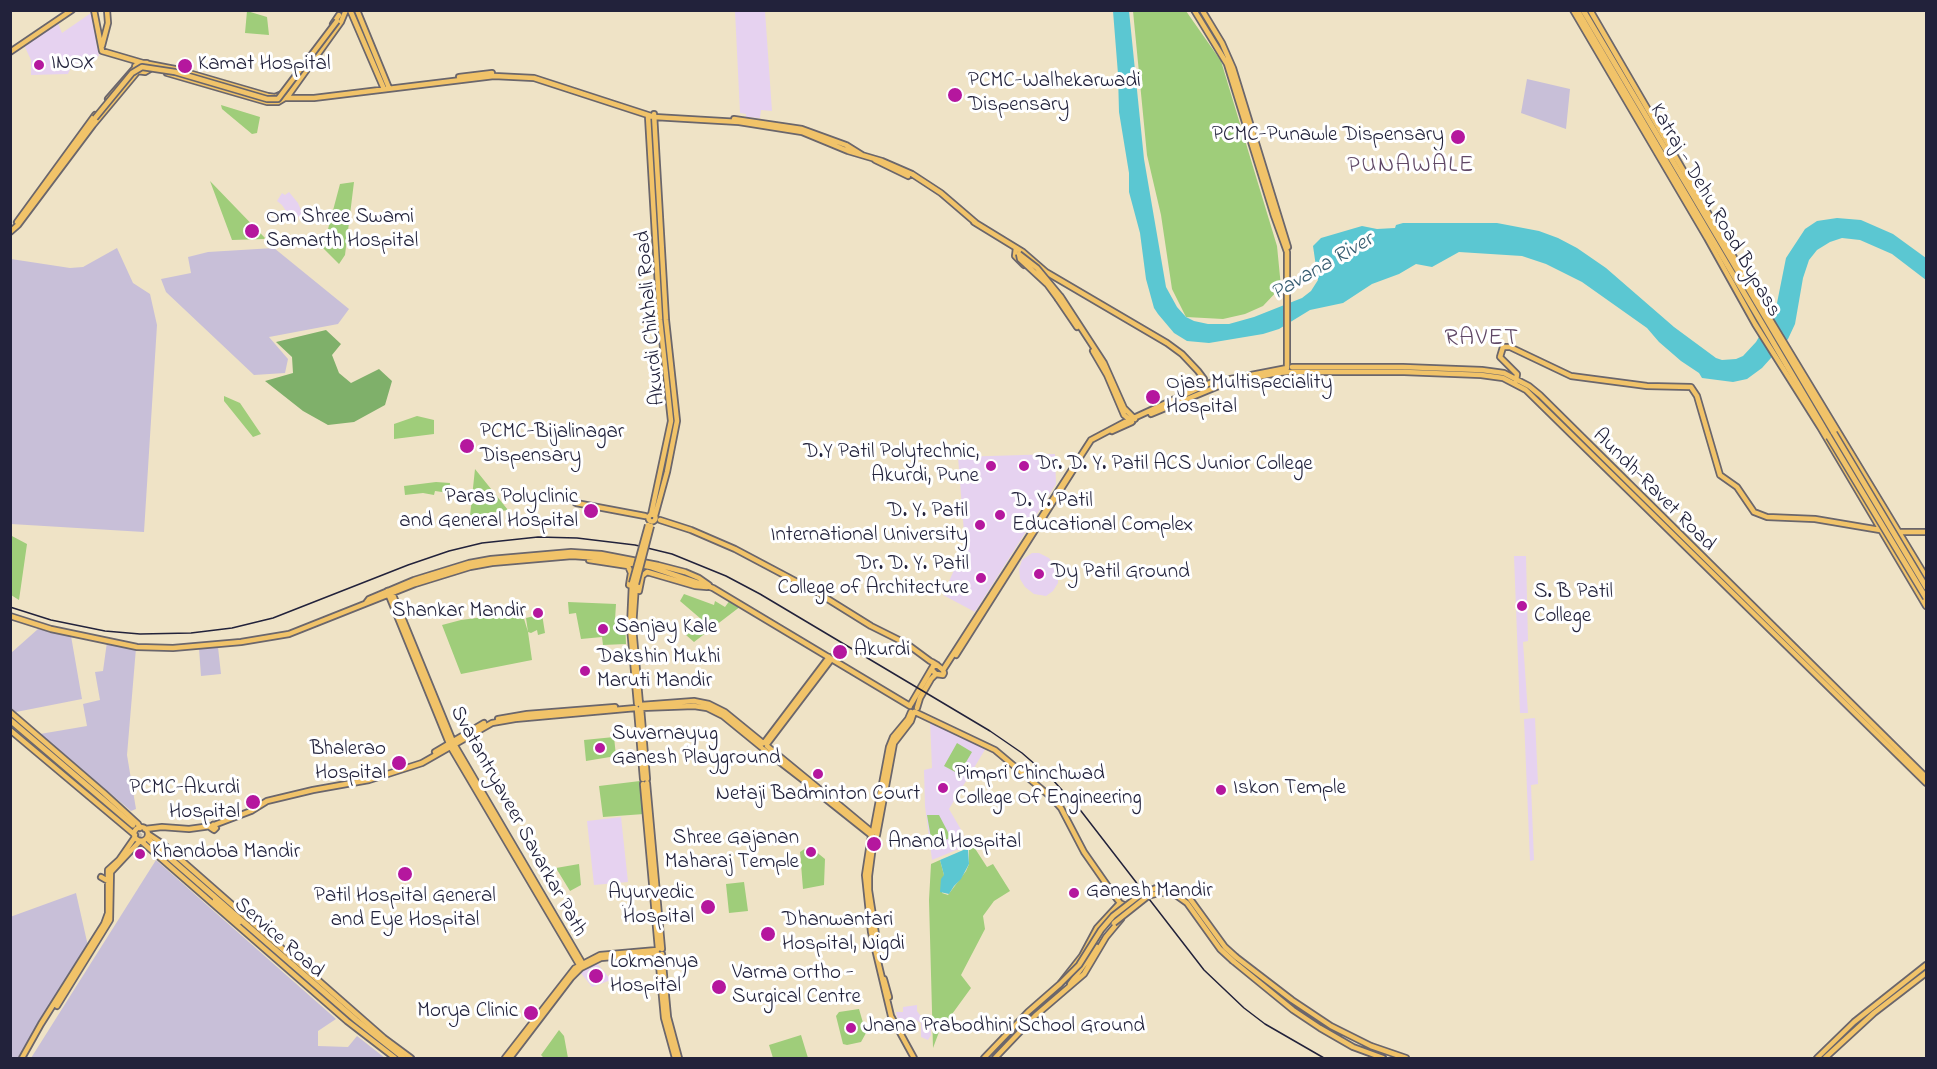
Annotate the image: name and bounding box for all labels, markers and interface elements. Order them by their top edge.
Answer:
place label: INOX [51,52,95,78]
place label: Kamat Hospital [198,53,330,79]
marker: Kamat Hospital [176,57,194,75]
marker: INOX [32,58,46,72]
place label: PCMC-Walhekarwadi Dispensary [968,70,1141,120]
marker: PCMC-Walhekarwadi Dispensary [946,86,964,104]
street label: Katraj - Dehu Road Bypass [1643,100,1785,322]
place label: PCMC-Punawle Dispensary [1212,124,1444,150]
marker: PCMC-Punawle Dispensary [1449,128,1467,146]
district label: PUNAWALE [1347,153,1475,181]
place label: Om Shree Swami Samarth Hospital [266,206,418,256]
marker: Om Shree Swami Samarth Hospital [243,222,261,240]
water label: Pavana River [1267,228,1379,308]
street label: Akurdi Chikhali Road [632,230,672,406]
district label: RAVET [1444,326,1520,354]
place label: Ojas Multispeciality Hospital [1166,372,1332,422]
marker: Ojas Multispeciality Hospital [1144,388,1162,406]
place label: PCMC-Bijalinagar Dispensary [480,421,624,471]
street label: Aundh-Ravet Road [1586,424,1720,558]
marker: PCMC-Bijalinagar Dispensary [458,437,476,455]
place label: D.Y Patil Polytechnic, Akurdi, Pune [803,441,979,491]
place label: Dr. D. Y. Patil ACS Junior College [1036,453,1313,479]
marker: D.Y Patil Polytechnic, Akurdi, Pune [984,459,998,473]
marker: Dr. D. Y. Patil ACS Junior College [1017,459,1031,473]
place label: Paras Polyclinic and General Hospital [399,486,578,536]
place label: D. Y. Patil Educational Complex [1012,490,1193,540]
place label: D. Y. Patil International University [771,500,968,550]
marker: Paras Polyclinic and General Hospital [582,502,600,520]
marker: D. Y. Patil Educational Complex [993,508,1007,522]
marker: D. Y. Patil International University [973,518,987,532]
place label: Dr. D. Y. Patil College of Architecture [777,553,969,603]
place label: Dy Patil Ground [1051,561,1190,587]
marker: Dy Patil Ground [1032,567,1046,581]
marker: Dr. D. Y. Patil College of Architecture [974,571,988,585]
place label: S. B Patil College [1534,581,1613,631]
marker: S. B Patil College [1515,599,1529,613]
place label: Shankar Mandir [392,600,526,626]
marker: Shankar Mandir [531,606,545,620]
place label: Sanjay Kale [615,616,717,642]
marker: Sanjay Kale [596,622,610,636]
place label: Akurdi [854,639,910,665]
marker: Akurdi [831,643,849,661]
place label: Dakshin Mukhi Maruti Mandir [597,646,721,696]
marker: Dakshin Mukhi Maruti Mandir [578,664,592,678]
street label: Svatantryaveer Savarkar Path [443,702,591,942]
place label: Suvarnayug Ganesh Playground [612,723,781,773]
place label: Bhalerao Hospital [310,738,386,788]
marker: Suvarnayug Ganesh Playground [593,741,607,755]
marker: Bhalerao Hospital [390,754,408,772]
place label: Pimpri Chinchwad College Of Engineering [955,763,1142,813]
marker: Netaji Badminton Court [811,767,825,781]
place label: PCMC-Akurdi Hospital [129,777,240,827]
place label: Iskon Temple [1233,777,1346,803]
marker: Pimpri Chinchwad College Of Engineering [936,781,950,795]
place label: Netaji Badminton Court [716,783,920,809]
marker: Iskon Temple [1214,783,1228,797]
marker: PCMC-Akurdi Hospital [244,793,262,811]
place label: Shree Gajanan Maharaj Temple [665,827,799,877]
place label: Anand Hospital [888,831,1021,857]
marker: Anand Hospital [865,835,883,853]
place label: Khandoba Mandir [152,841,300,867]
marker: Shree Gajanan Maharaj Temple [804,845,818,859]
marker: Khandoba Mandir [133,847,147,861]
marker: Patil Hospital General and Eye Hospital [396,865,414,883]
place label: Ganesh Mandir [1086,880,1213,906]
place label: Ayurvedic Hospital [608,882,694,932]
place label: Patil Hospital General and Eye Hospital [314,885,496,935]
marker: Ganesh Mandir [1067,886,1081,900]
street label: Service Road [228,893,328,985]
marker: Ayurvedic Hospital [699,898,717,916]
place label: Dhanwantari Hospital, Nigdi [782,909,905,959]
marker: Dhanwantari Hospital, Nigdi [759,925,777,943]
place label: Lokmanya Hospital [610,951,698,1001]
place label: Varma Ortho - Surgical Centre [732,962,861,1012]
marker: Lokmanya Hospital [587,967,605,985]
marker: Varma Ortho - Surgical Centre [710,978,728,996]
place label: Morya Clinic [417,1000,518,1026]
marker: Morya Clinic [522,1004,540,1022]
place label: Jnana Prabodhini School Ground [863,1015,1145,1041]
marker: Jnana Prabodhini School Ground [844,1021,858,1035]

